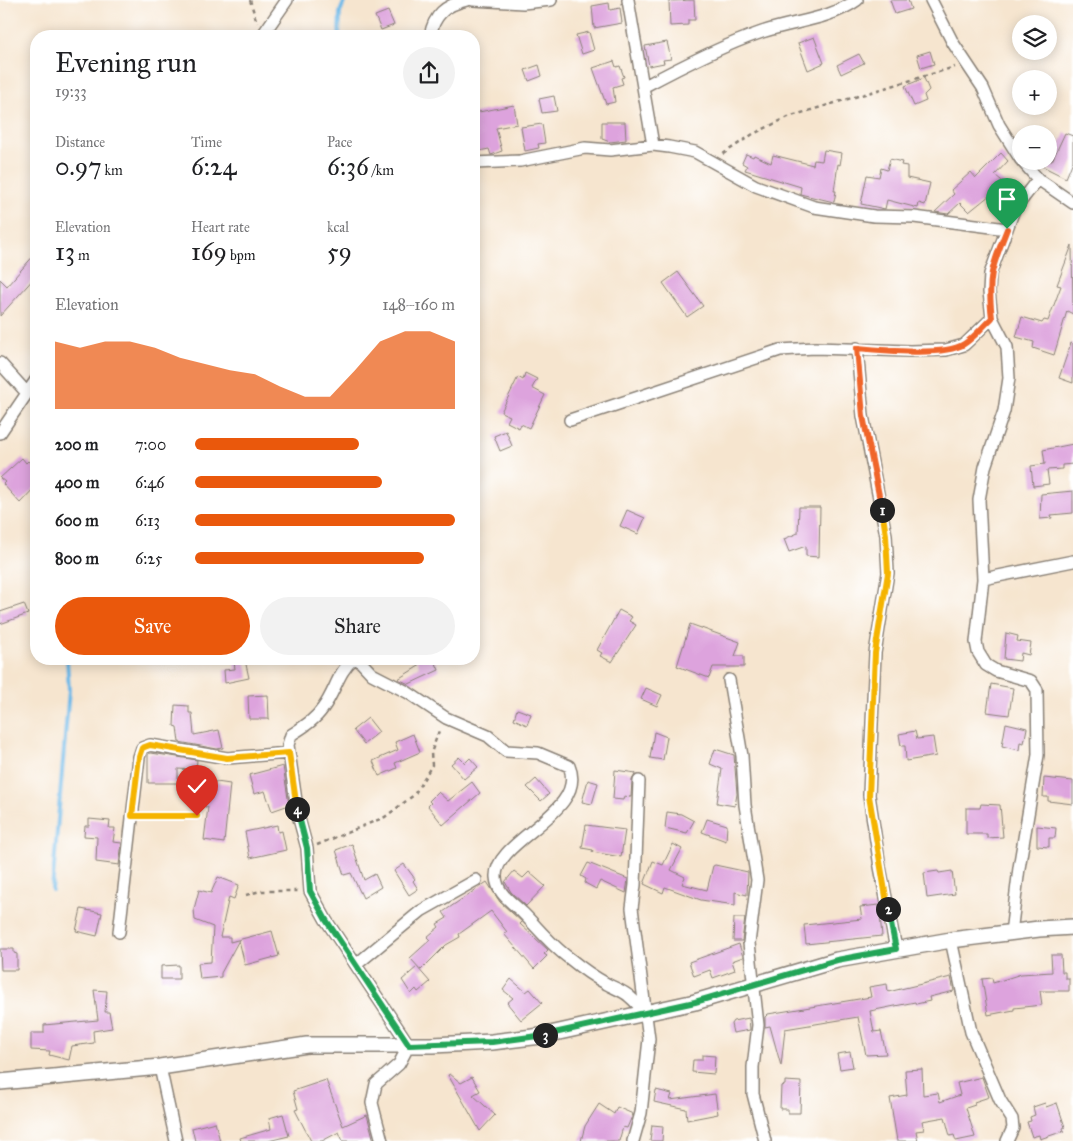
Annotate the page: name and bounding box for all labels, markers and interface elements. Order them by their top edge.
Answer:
map controls [1012,15,1057,170]
button: layers [1012,15,1057,60]
text: Evening run [55,45,197,80]
button: share [403,47,455,99]
button: + [1012,70,1057,115]
text: 19:33 [55,82,87,101]
button: − [1012,125,1057,170]
text: Distance [55,134,105,151]
text: Time [191,134,222,151]
text: Pace [327,134,352,151]
text: 0.97 [55,151,102,182]
text: 6:24 [191,151,236,182]
text: 6:36 [327,151,369,182]
text: km [102,162,123,179]
text: /km [369,162,394,179]
pin [986,178,1028,229]
icon: arrive [993,185,1021,213]
text: Elevation [55,219,111,236]
text: Heart rate [191,219,250,236]
text: kcal [327,219,349,236]
text: 13 [55,236,75,267]
text: 169 [191,236,227,267]
text: 59 [327,236,352,267]
text: m [75,247,90,264]
text: bpm [227,247,256,264]
text: Elevation [55,295,119,314]
text: 148–160 m [382,295,455,314]
text: 200 m [55,435,98,454]
text: 7:00 [135,435,166,454]
text: 400 m [55,473,99,492]
text: 6:46 [135,473,164,492]
pin: 1 [870,498,894,522]
text: 1 [880,502,885,519]
text: 600 m [55,511,99,530]
text: 6:13 [135,511,160,530]
text: 800 m [55,549,99,568]
text: 6:25 [135,549,162,568]
button: Save [55,597,250,655]
button: Share [260,597,455,655]
pin [176,765,218,816]
icon: check [183,772,211,800]
pin: 4 [284,796,310,822]
text: 4 [294,801,301,818]
pin: 2 [876,896,900,922]
text: 2 [885,901,892,918]
pin: 3 [532,1022,558,1048]
text: 3 [543,1027,548,1044]

